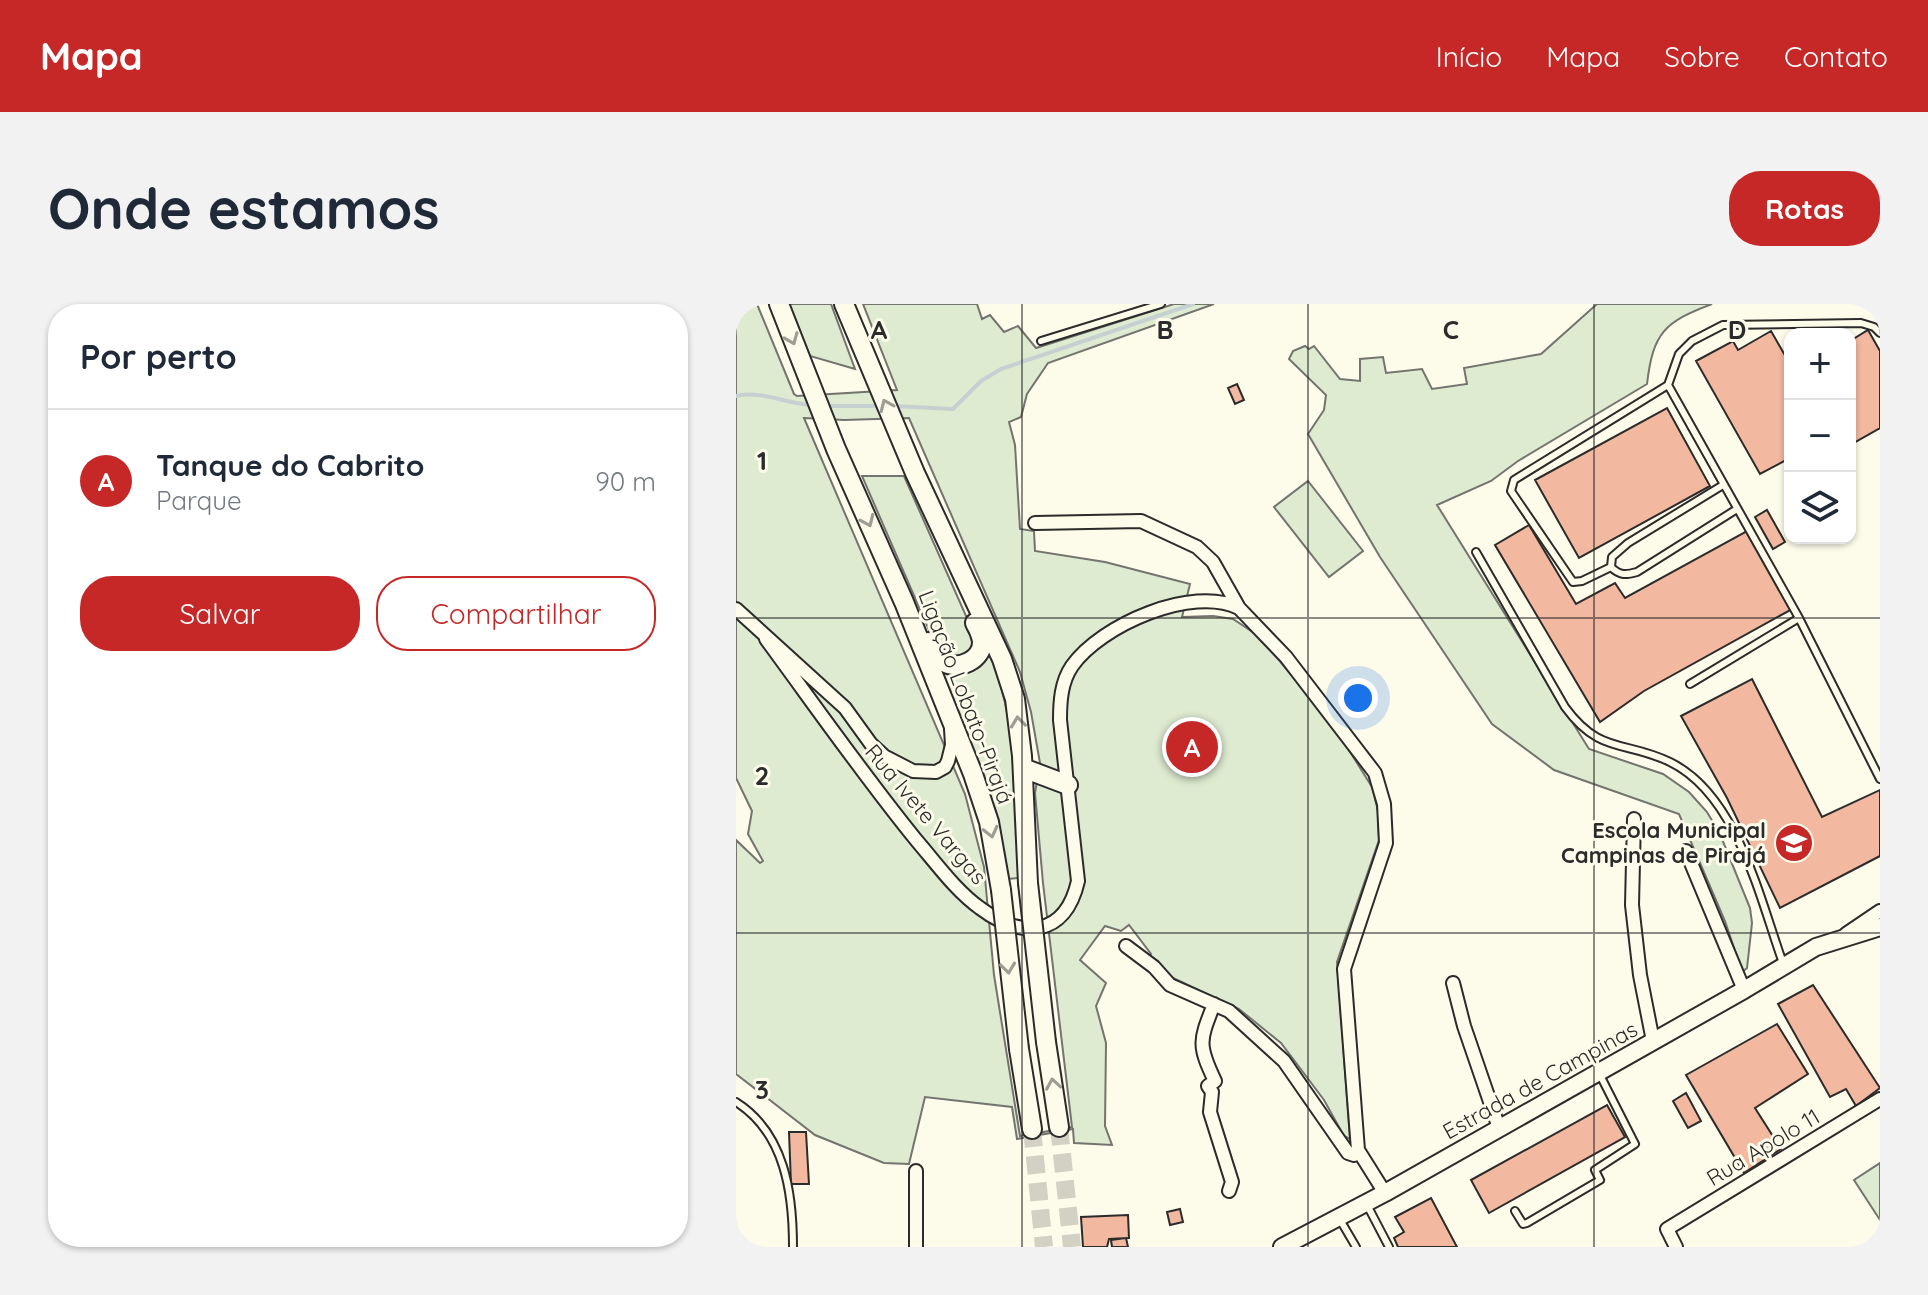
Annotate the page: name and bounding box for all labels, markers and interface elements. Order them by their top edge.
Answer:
text: Mapa [40,32,143,80]
text: Início [1436,39,1502,74]
text: Mapa [1546,39,1620,74]
text: Sobre [1664,39,1740,74]
text: Contato [1784,39,1888,74]
button: Rotas [1729,171,1880,246]
text: Onde estamos [48,173,439,243]
text: A [871,313,888,346]
text: B [1156,313,1174,346]
text: C [1443,313,1459,346]
text: D [1728,313,1746,346]
map controls [1784,328,1856,544]
button: + [1784,328,1856,400]
one-way arrow [783,331,799,345]
text: Por perto [80,335,237,378]
one-way arrow [879,399,895,414]
button: − [1784,400,1856,472]
text: 1 [757,444,767,477]
text: Tanque do Cabrito [156,446,424,484]
text: A [98,465,114,498]
text: 90 m [595,465,656,498]
button: layers [1784,472,1856,544]
text: Parque [156,484,242,517]
one-way arrow [858,512,874,527]
button: Salvar [80,576,360,651]
button: Compartilhar [376,576,656,651]
street label: Ligação Lobato-Pirajá [912,586,1020,808]
your location [1338,678,1378,718]
one-way arrow [1010,715,1027,729]
pin: A [1166,717,1218,777]
street label: Rua Ivete Vargas [859,738,993,890]
text: 2 [755,759,769,792]
place label: Escola Municipal Campinas de Pirajá [1561,816,1766,869]
school or university icon: Escola Municipal Campinas de Pirajá [1773,822,1815,864]
one-way arrow [981,824,998,838]
one-way arrow [999,961,1016,975]
street label: Estrada de Campinas [1438,1015,1642,1145]
text: 3 [755,1073,769,1106]
one-way arrow [1045,1078,1062,1091]
street label: Rua Apolo 11 [1701,1102,1825,1192]

